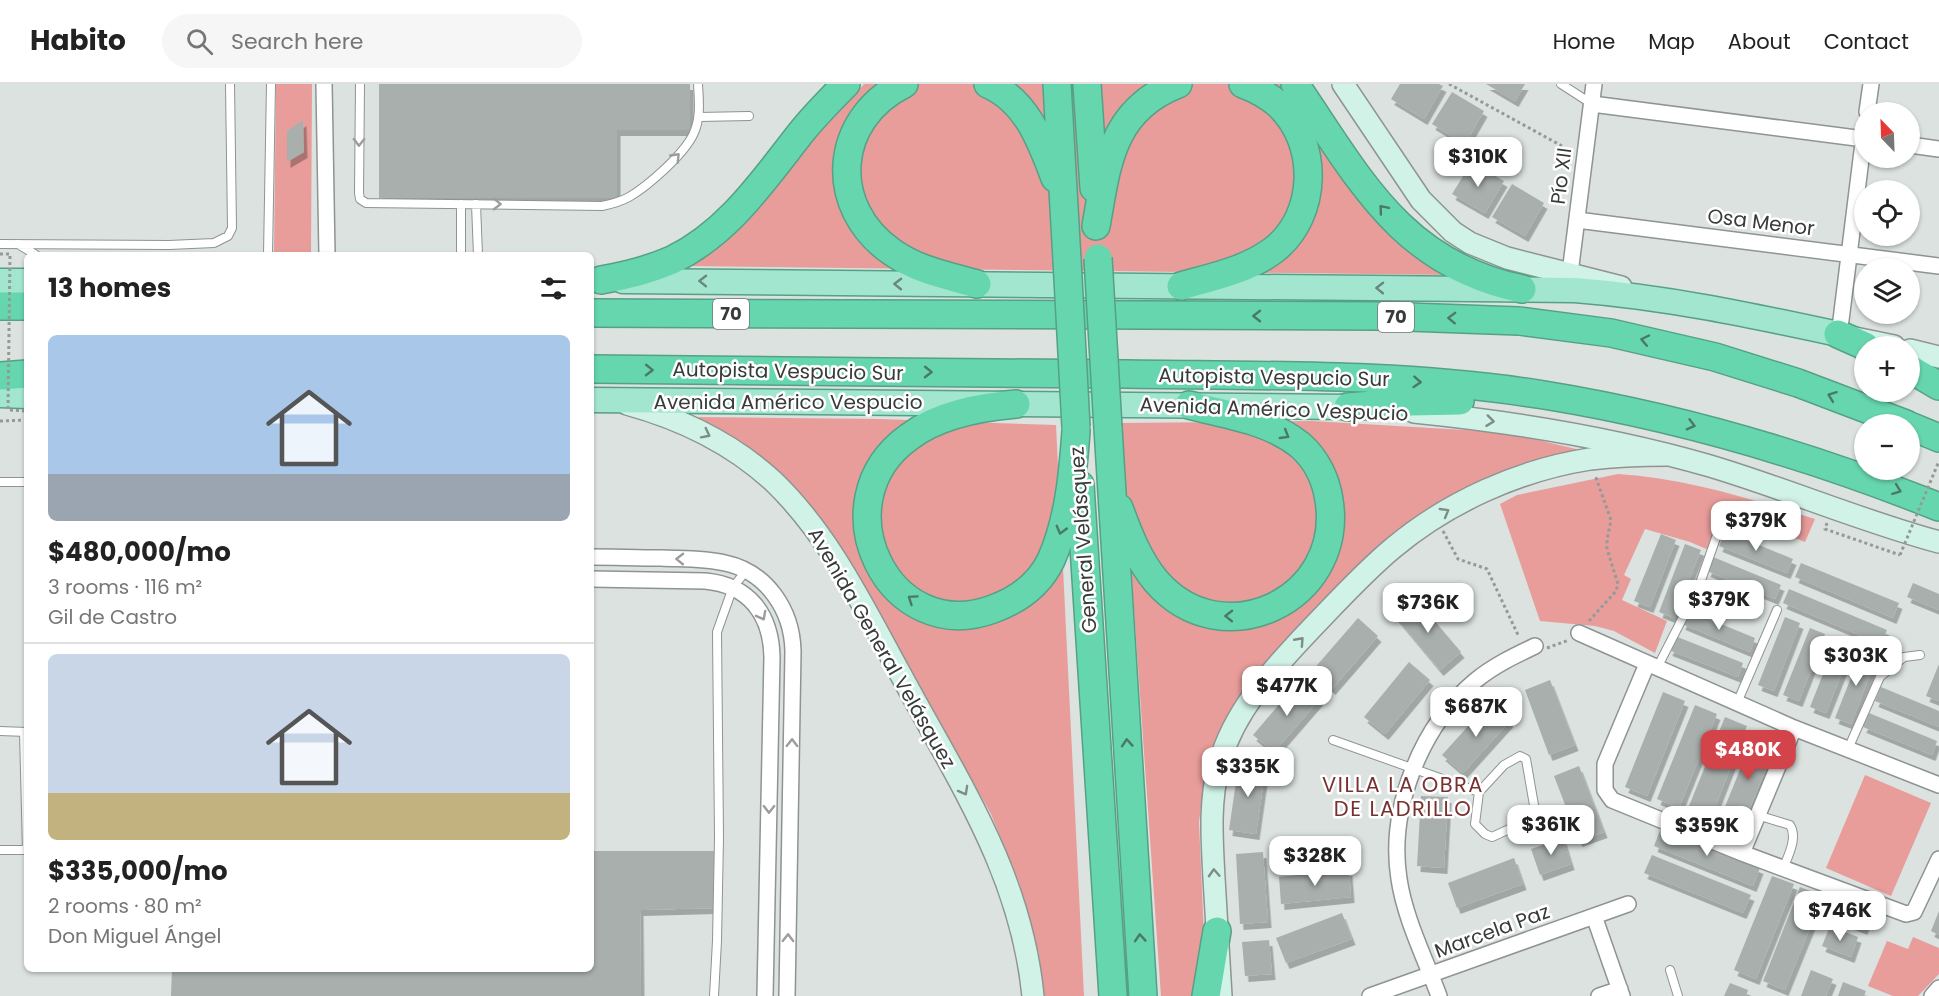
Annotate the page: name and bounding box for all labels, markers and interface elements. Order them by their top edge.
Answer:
search box [162,14,582,68]
text: Habito [30,21,126,60]
icon: search [183,25,216,58]
text: Search here [231,26,363,57]
text: Home [1553,27,1615,56]
text: Map [1648,27,1695,56]
text: About [1728,27,1791,56]
text: Contact [1824,27,1909,56]
north arrow [1854,102,1920,168]
map controls [1854,102,1920,480]
pin: $310K [1436,137,1520,188]
one-way arrow [353,138,365,147]
text: $310K [1448,142,1508,170]
street label: Pío XII [1544,146,1578,206]
one-way arrow [669,153,680,163]
button: locate [1854,180,1920,246]
one-way arrow [493,198,502,211]
street label: Osa Menor [1706,202,1816,242]
one-way arrow [1380,205,1391,216]
button: layers [1854,258,1920,324]
text: 13 homes [48,270,171,306]
icon: filters [537,272,570,305]
one-way arrow [698,275,707,288]
one-way arrow [893,277,902,290]
one-way arrow [1375,282,1384,294]
road number: 70 [713,299,749,329]
road number: 70 [1378,302,1414,332]
one-way arrow [1252,310,1261,322]
one-way arrow [1447,311,1456,324]
one-way arrow [1641,334,1651,347]
button: + [1854,336,1920,402]
street label: Autopista Vespucio Sur [672,355,904,387]
street label: Autopista Vespucio Sur [1158,361,1390,393]
one-way arrow [645,363,654,376]
one-way arrow [924,366,933,379]
icon: home [255,374,363,482]
one-way arrow [1413,375,1422,388]
street label: Avenida Américo Vespucio [654,388,922,416]
street label: Avenida Américo Vespucio [1139,390,1409,428]
one-way arrow [1827,390,1838,403]
one-way arrow [1485,414,1494,426]
button: − [1854,414,1920,480]
one-way arrow [1685,418,1696,430]
one-way arrow [700,427,711,439]
one-way arrow [1279,428,1289,440]
street label: General Velásquez [1063,446,1103,634]
one-way arrow [1891,483,1901,496]
pin: $379K [1714,501,1798,552]
text: $379K [1725,506,1787,534]
one-way arrow [1439,508,1449,520]
street label: Avenida General Velásquez [801,522,963,774]
one-way arrow [1055,525,1068,535]
text: $480,000/mo [48,534,231,570]
one-way arrow [675,552,684,565]
text: 3 rooms · 116 m² [48,573,202,601]
pin: $379K [1677,580,1761,631]
pin: $736K [1386,583,1470,634]
text: $379K [1688,585,1750,613]
text: $736K [1397,588,1459,616]
one-way arrow [907,596,918,607]
text: Gil de Castro [48,603,177,631]
one-way arrow [755,610,766,620]
one-way arrow [1224,610,1233,622]
pin: $303K [1814,636,1898,687]
one-way arrow [1293,638,1304,648]
text: $303K [1824,641,1888,669]
pin: $477K [1245,666,1329,717]
text: $477K [1256,671,1318,699]
pin: $687K [1434,687,1518,738]
text: $687K [1444,692,1508,720]
icon: home [255,693,363,801]
pin: $480K [1706,730,1790,781]
text: $480K [1715,735,1781,763]
one-way arrow [785,738,798,747]
one-way arrow [1121,738,1134,747]
pin: $335K [1206,747,1290,798]
text: $335K [1216,752,1280,780]
district label: VILLA LA OBRA DE LADRILLO [1322,770,1484,823]
one-way arrow [957,785,968,795]
one-way arrow [763,805,775,814]
pin: $361K [1509,805,1593,856]
pin: $359K [1665,806,1749,857]
text: $361K [1521,810,1581,838]
text: $359K [1675,811,1739,839]
pin: $328K [1273,836,1357,887]
text: $328K [1283,841,1347,869]
text: $335,000/mo [48,853,228,889]
one-way arrow [1207,868,1220,877]
pin: $746K [1798,891,1882,942]
text: 2 rooms · 80 m² [48,892,202,920]
text: $746K [1808,896,1872,924]
street label: Marcela Paz [1430,897,1554,965]
text: Don Miguel Ángel [48,922,221,950]
one-way arrow [782,933,794,942]
one-way arrow [1133,933,1146,942]

